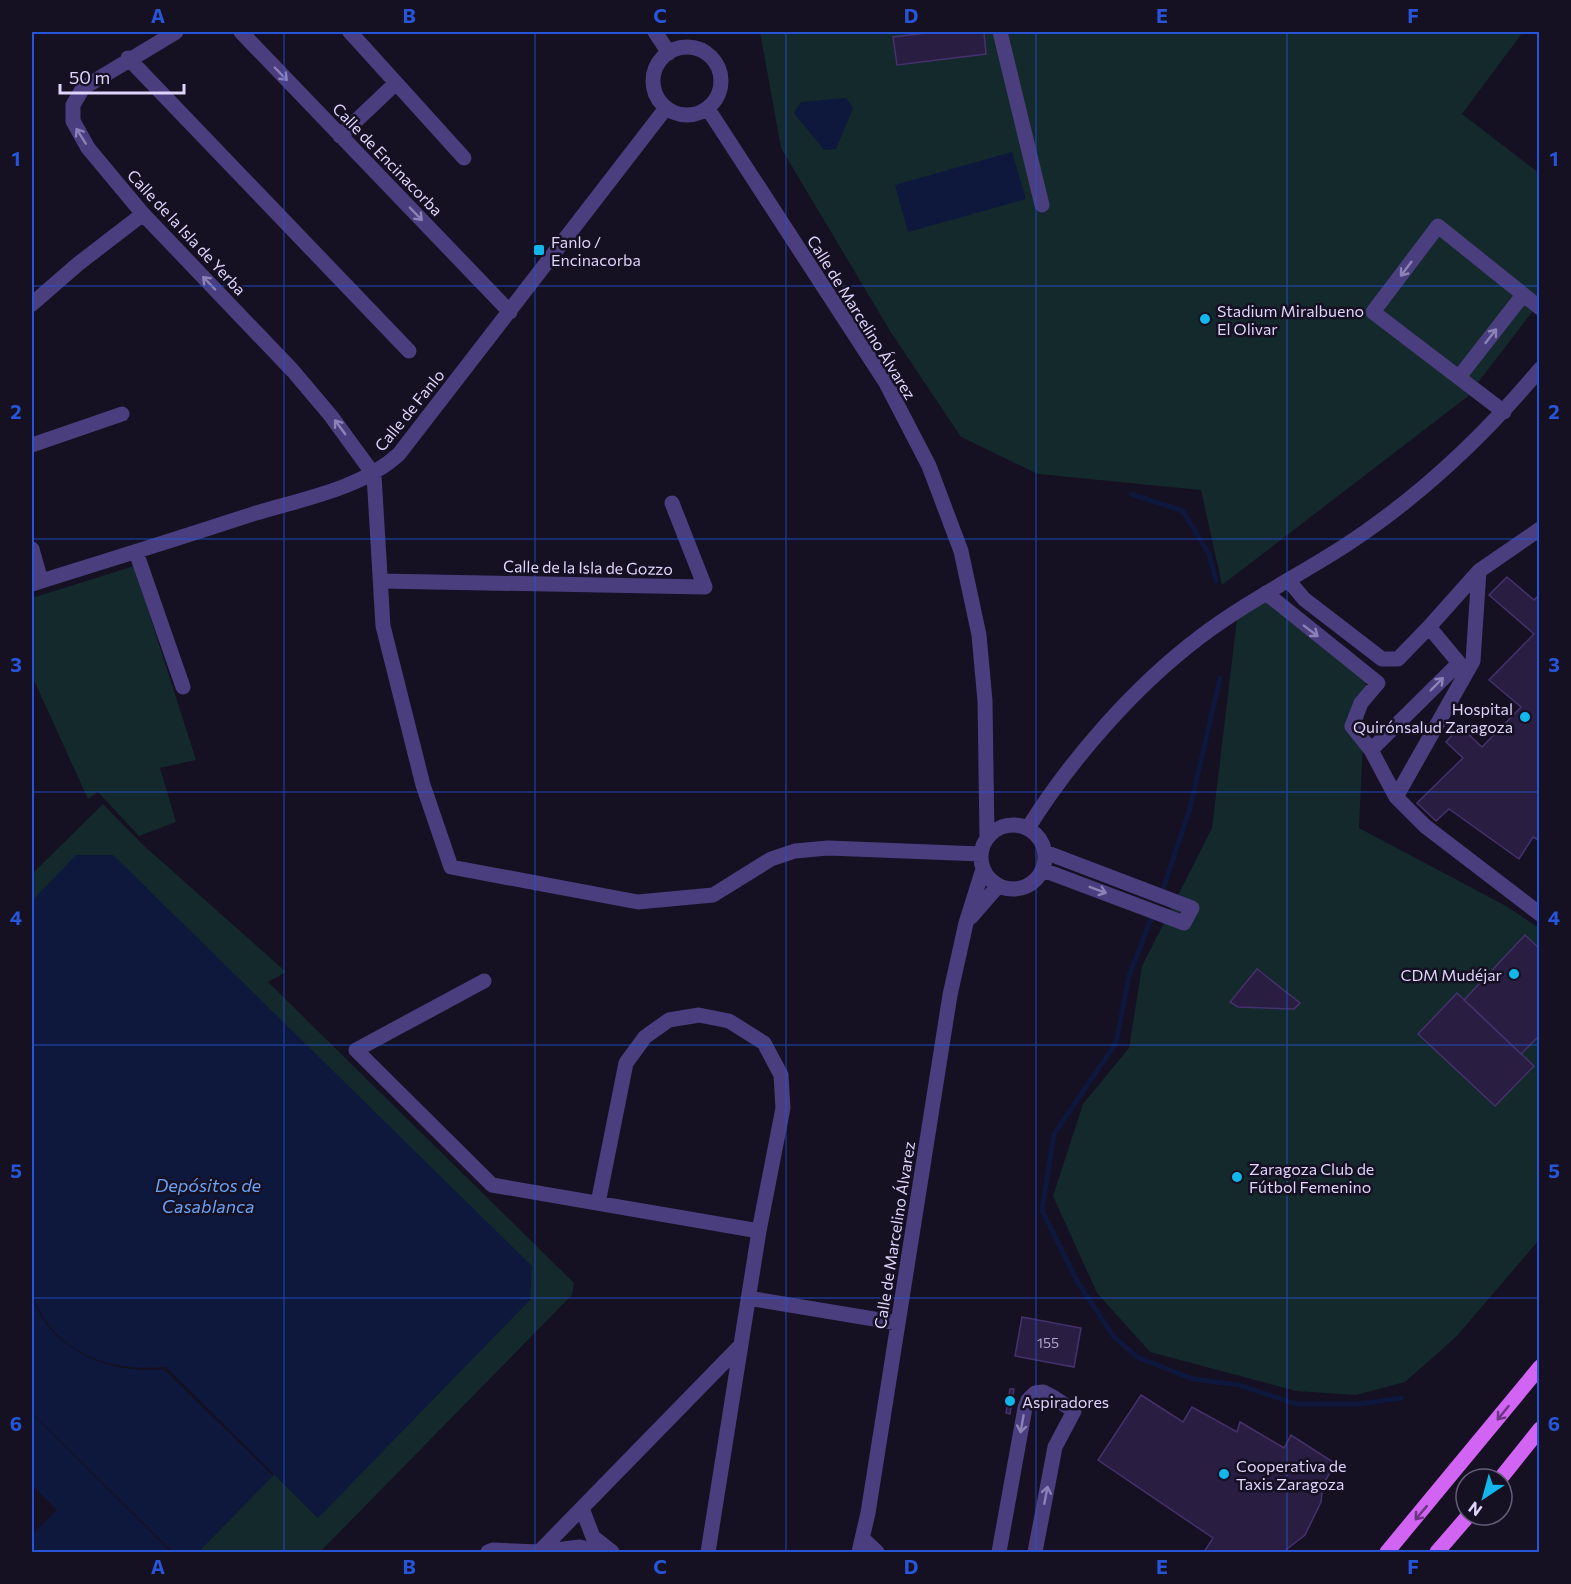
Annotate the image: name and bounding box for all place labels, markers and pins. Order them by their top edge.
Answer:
place label: Fanlo / Encinacorba [551,232,641,269]
marker: Fanlo / Encinacorba [532,243,546,257]
place label: Stadium Miralbueno El Olivar [1217,301,1364,338]
marker: Stadium Miralbueno El Olivar [1198,312,1212,326]
place label: Hospital Quirónsalud Zaragoza [1353,699,1513,736]
marker: Hospital Quirónsalud Zaragoza [1518,710,1532,724]
place label: CDM Mudéjar [1400,965,1503,984]
marker: CDM Mudéjar [1507,967,1521,981]
place label: Zaragoza Club de Fútbol Femenino [1249,1159,1374,1196]
marker: Zaragoza Club de Fútbol Femenino [1230,1170,1244,1184]
place label: Aspiradores [1022,1392,1109,1411]
marker: Aspiradores [1003,1394,1017,1408]
place label: Cooperativa de Taxis Zaragoza [1236,1456,1346,1493]
marker: Cooperativa de Taxis Zaragoza [1217,1467,1231,1481]

